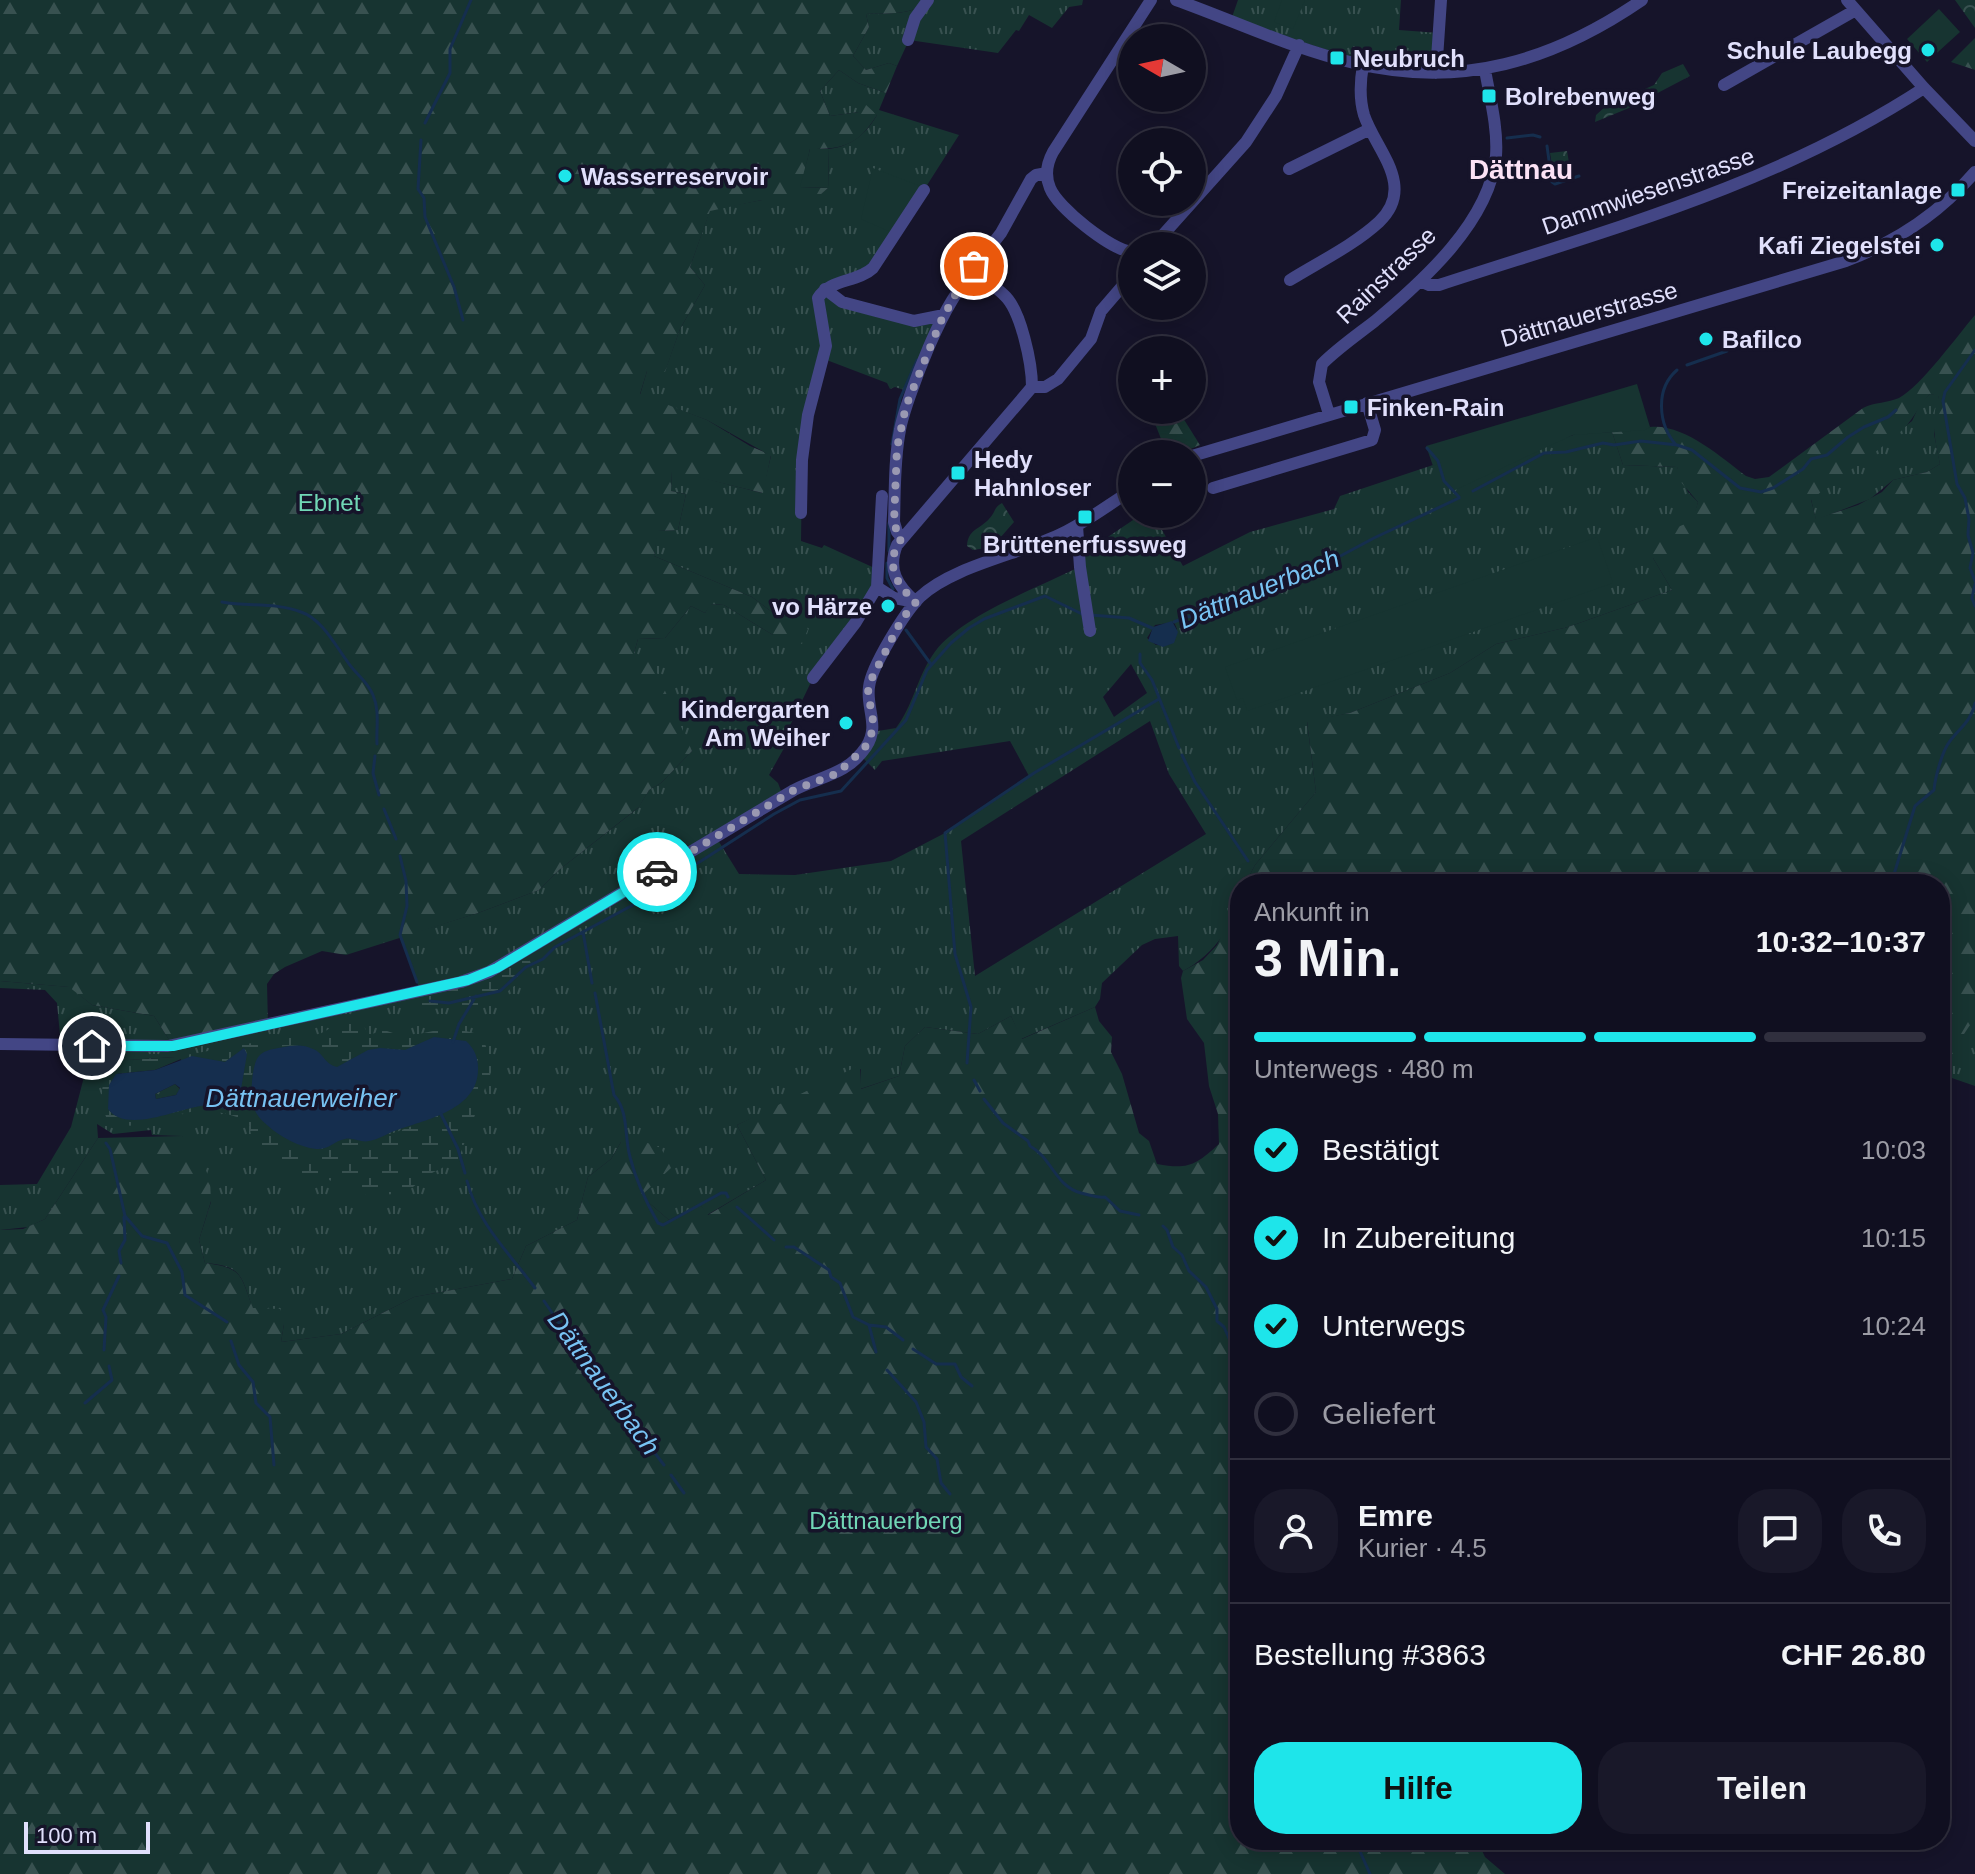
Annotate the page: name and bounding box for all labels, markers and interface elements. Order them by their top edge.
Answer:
north arrow [1118,24,1206,112]
map controls [1118,24,1206,528]
place label: Schule Laubegg [1727,37,1912,64]
marker: Schule Laubegg [1919,41,1937,59]
place label: Neubruch [1353,45,1465,72]
marker: Neubruch [1328,49,1346,67]
place label: Bolrebenweg [1505,83,1656,110]
marker: Bolrebenweg [1480,87,1498,105]
button: locate [1118,128,1206,216]
street label: Dammwiesenstrasse [1538,142,1758,240]
district label: Dättnau [1469,154,1573,185]
place label: Wasserreservoir [581,163,768,190]
marker: Wasserreservoir [556,167,574,185]
place label: Freizeitanlage [1782,177,1942,204]
marker: Freizeitanlage [1949,181,1967,199]
street label: Rainstrasse [1331,221,1441,329]
pin [940,232,1008,300]
button: layers [1118,232,1206,320]
place label: Kafi Ziegelstei [1758,232,1921,259]
marker: Kafi Ziegelstei [1928,236,1946,254]
icon: bag [952,244,996,288]
street label: Dättnauerstrasse [1497,276,1681,352]
place label: Bafilco [1722,326,1802,353]
marker: Bafilco [1697,330,1715,348]
button: + [1118,336,1206,424]
place label: Finken-Rain [1367,394,1504,421]
marker: Finken-Rain [1342,398,1360,416]
button: − [1118,440,1206,528]
place label: Hedy Hahnloser [974,446,1091,501]
marker: Hedy Hahnloser [949,464,967,482]
park label: Ebnet [298,489,361,516]
marker: Brüttenerfussweg [1076,508,1094,526]
place label: Brüttenerfussweg [983,531,1187,558]
water label: Dättnauerbach [1174,543,1344,635]
place label: vo Härze [772,593,872,620]
marker: vo Härze [879,597,897,615]
place label: Kindergarten Am Weiher [681,696,830,751]
marker: Kindergarten Am Weiher [837,714,855,732]
courier [617,832,697,912]
icon: car [635,850,679,894]
text: Ankunft in [1254,897,1370,927]
text: 10:32–10:37 [1756,925,1926,958]
text: 3 Min. [1254,929,1401,987]
pin [58,1012,126,1080]
icon: home [70,1024,114,1068]
text: Unterwegs · 480 m [1254,1054,1474,1084]
water label: Dättnauerweiher [206,1083,398,1113]
icon: check [1254,1128,1298,1172]
text: Bestätigt [1322,1133,1439,1166]
text: 10:03 [1861,1135,1926,1165]
icon: check [1254,1216,1298,1260]
text: In Zubereitung [1322,1221,1515,1254]
text: 10:15 [1861,1223,1926,1253]
icon: check [1254,1304,1298,1348]
water label: Dättnauerbach [542,1305,666,1461]
text: Unterwegs [1322,1309,1465,1342]
text: 10:24 [1861,1311,1926,1341]
text: Geliefert [1322,1397,1435,1430]
button: person [1254,1489,1338,1573]
button: chat [1738,1489,1822,1573]
button: phone [1842,1489,1926,1573]
text: Emre [1358,1499,1433,1532]
park label: Dättnauerberg [809,1507,963,1534]
text: Kurier · 4.5 [1358,1533,1487,1563]
text: Bestellung #3863 [1254,1638,1486,1671]
text: CHF 26.80 [1781,1638,1926,1671]
button: Hilfe [1254,1742,1582,1834]
button: Teilen [1598,1742,1926,1834]
scale bar [24,1818,150,1854]
text: 100 m [36,1823,97,1848]

